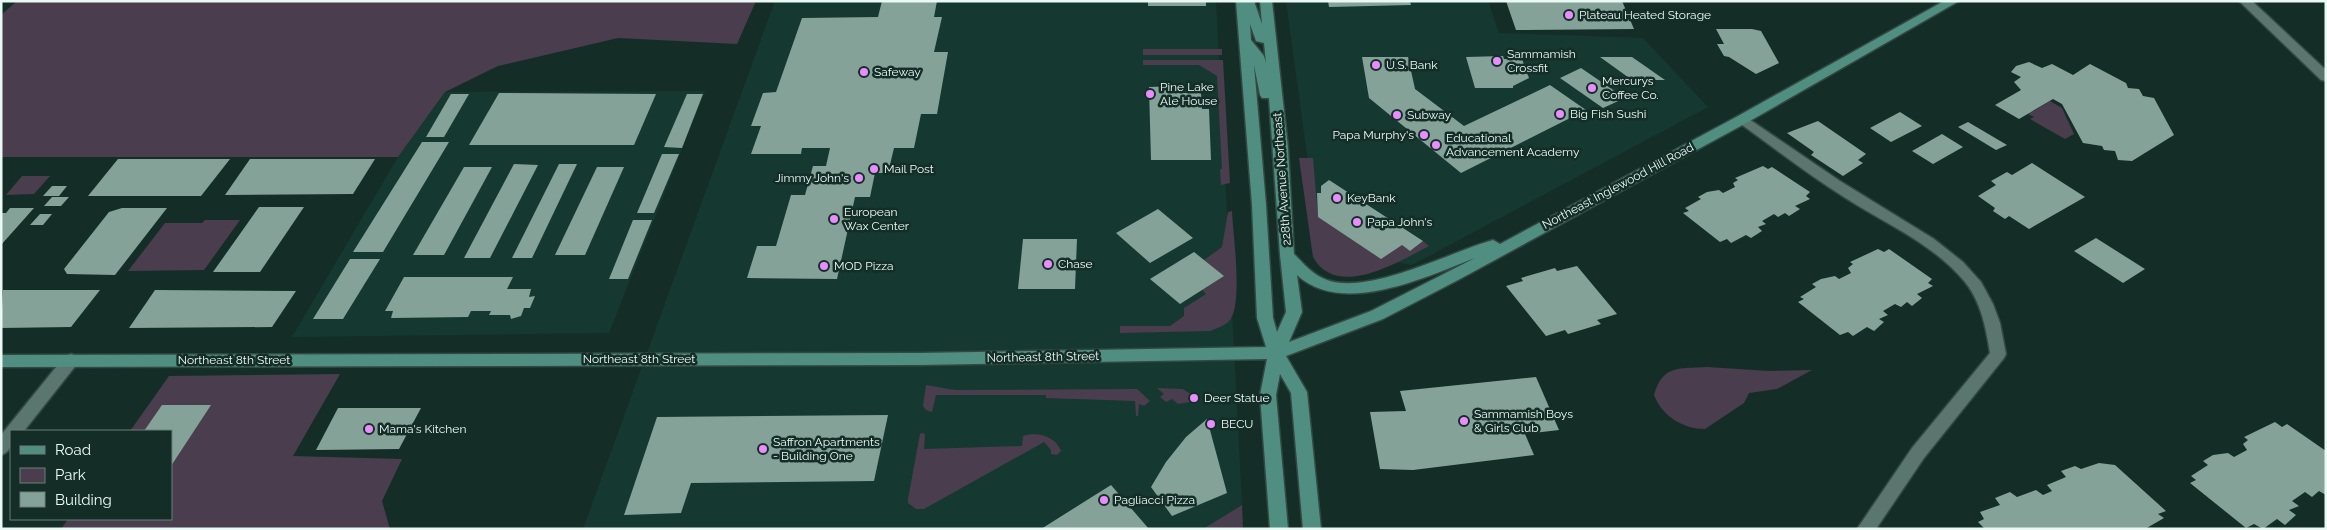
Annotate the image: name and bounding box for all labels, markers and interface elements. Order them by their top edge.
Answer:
place label: Plateau Heated Storage [1579,8,1711,22]
marker: Plateau Heated Storage [1563,9,1575,21]
place label: Sammamish Crossfit [1507,47,1576,75]
marker: Sammamish Crossfit [1491,55,1503,67]
place label: U.S. Bank [1386,58,1438,72]
marker: U.S. Bank [1370,59,1382,71]
place label: Safeway [874,65,921,79]
marker: Safeway [858,66,870,78]
place label: Mercurys Coffee Co. [1602,74,1659,102]
place label: Pine Lake Ale House [1160,80,1217,108]
marker: Mercurys Coffee Co. [1586,82,1598,94]
marker: Pine Lake Ale House [1144,88,1156,100]
place label: Big Fish Sushi [1570,107,1646,121]
place label: Subway [1407,108,1452,122]
marker: Big Fish Sushi [1554,108,1566,120]
marker: Subway [1391,109,1403,121]
street label: 228th Avenue Northeast [1270,112,1294,246]
place label: Papa Murphy's [1332,128,1414,142]
marker: Papa Murphy's [1418,129,1430,141]
place label: Educational Advancement Academy [1446,131,1580,159]
marker: Educational Advancement Academy [1430,139,1442,151]
street label: Northeast Inglewood Hill Road [1540,140,1696,232]
place label: Mail Post [884,162,934,176]
marker: Mail Post [868,163,880,175]
place label: Jimmy John's [775,171,849,185]
marker: Jimmy John's [853,172,865,184]
place label: KeyBank [1347,191,1396,205]
marker: KeyBank [1331,192,1343,204]
place label: European Wax Center [844,205,910,233]
marker: European Wax Center [828,213,840,225]
place label: Papa John's [1367,215,1433,229]
marker: Papa John's [1351,216,1363,228]
place label: Chase [1058,257,1093,271]
marker: Chase [1042,258,1054,270]
place label: MOD Pizza [834,259,894,273]
marker: MOD Pizza [818,260,830,272]
street label: Northeast 8th Street [987,349,1099,365]
street label: Northeast 8th Street [583,352,695,366]
street label: Northeast 8th Street [178,353,290,367]
place label: Deer Statue [1204,391,1270,405]
marker: Deer Statue [1188,392,1200,404]
place label: Sammamish Boys & Girls Club [1474,407,1573,435]
marker: Sammamish Boys & Girls Club [1458,415,1470,427]
place label: BECU [1221,417,1253,431]
marker: BECU [1205,418,1217,430]
place label: Mama's Kitchen [379,422,466,436]
marker: Mama's Kitchen [363,423,375,435]
legend [10,430,172,520]
place label: Saffron Apartments - Building One [773,435,880,463]
text: Road [55,441,91,459]
marker: Saffron Apartments - Building One [757,443,769,455]
text: Park [55,466,86,484]
text: Building [55,491,112,509]
place label: Pagliacci Pizza [1114,493,1195,507]
marker: Pagliacci Pizza [1098,494,1110,506]

